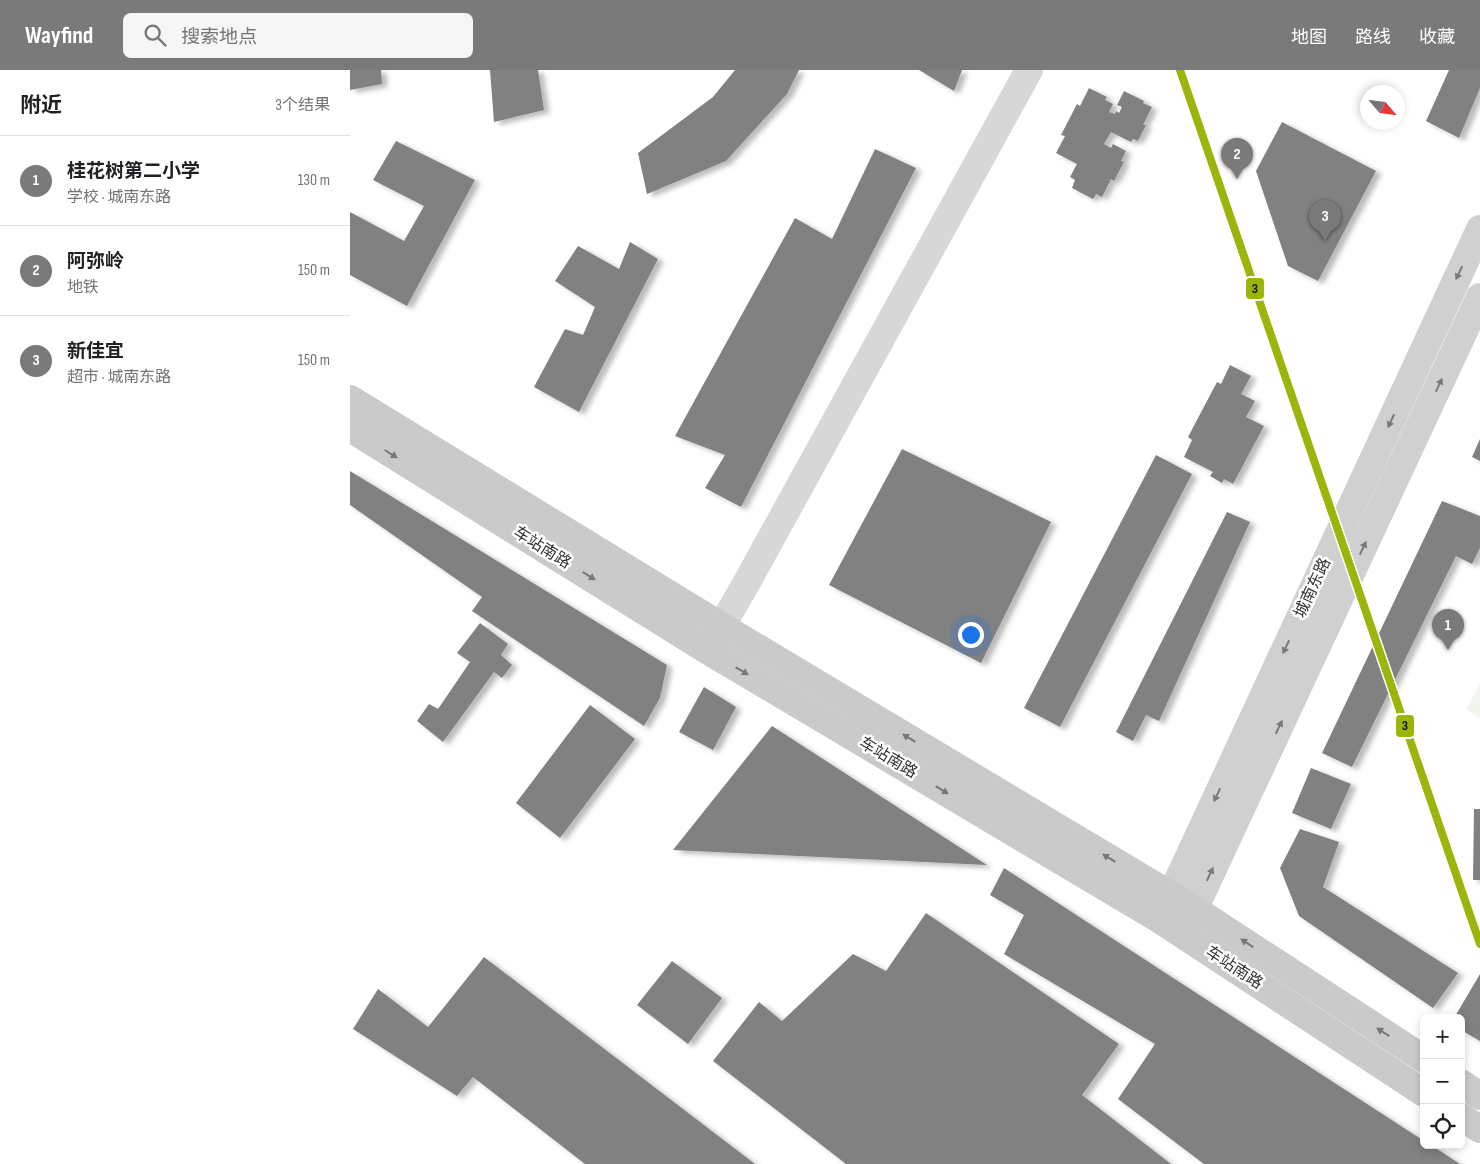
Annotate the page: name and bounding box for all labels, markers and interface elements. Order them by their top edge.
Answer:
search box [123,13,473,58]
text: Wayfind [25,21,93,50]
icon: search [141,21,169,49]
text: 搜索地点 [181,26,257,49]
text: 地图 [1291,27,1327,48]
text: 路线 [1355,27,1391,48]
text: 收藏 [1419,27,1455,48]
north arrow [1360,85,1405,130]
text: 附近 [20,93,62,118]
text: 3个结果 [275,96,330,115]
pin: 2 [1221,138,1253,179]
text: 桂花树第二小学 [67,160,200,183]
text: 1 [33,171,39,190]
text: 130 m [298,171,330,190]
text: 学校 · 城南东路 [67,188,171,207]
pin: 3 [1309,200,1341,241]
text: 阿弥岭 [67,250,124,273]
text: 2 [32,261,40,280]
text: 150 m [298,261,330,280]
one-way arrow [1455,266,1463,280]
line badge: 3 [1245,277,1265,300]
text: 地铁 [67,278,99,297]
text: 3 [1252,280,1258,297]
text: 新佳宜 [67,340,124,363]
text: 3 [32,351,40,370]
text: 150 m [298,351,330,370]
text: 超市 · 城南东路 [67,368,171,387]
one-way arrow [1435,378,1443,392]
one-way arrow [1387,414,1395,428]
one-way arrow [385,449,398,458]
street label: 车站南路 [510,523,574,573]
one-way arrow [1359,541,1367,555]
street label: 城南东路 [1291,555,1335,621]
one-way arrow [582,572,595,581]
pin: 1 [1432,609,1464,650]
your location [958,622,984,648]
one-way arrow [1281,640,1289,654]
one-way arrow [735,666,748,675]
line badge: 3 [1395,714,1415,738]
text: 3 [1402,717,1408,734]
one-way arrow [1275,720,1283,734]
street label: 车站南路 [856,733,920,783]
one-way arrow [903,734,916,743]
one-way arrow [935,785,948,794]
one-way arrow [1213,788,1221,802]
one-way arrow [1102,853,1115,862]
one-way arrow [1207,867,1215,881]
one-way arrow [1240,938,1254,948]
street label: 车站南路 [1202,943,1266,993]
map controls [1420,1014,1465,1149]
button: + [1420,1014,1465,1059]
one-way arrow [1376,1027,1390,1037]
button: − [1420,1059,1465,1104]
button: locate [1420,1104,1465,1149]

